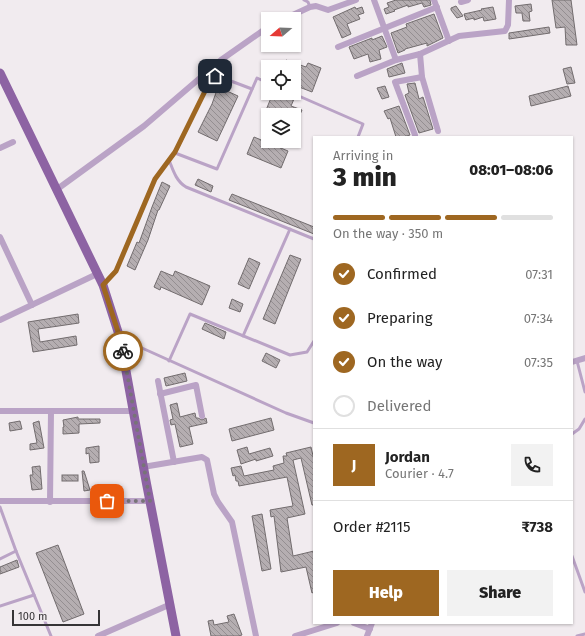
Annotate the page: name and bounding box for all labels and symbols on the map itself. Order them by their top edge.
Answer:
north arrow [261,12,301,52]
pin [198,59,232,93]
courier [103,331,143,371]
pin [90,484,124,518]
scale bar [12,608,100,627]

